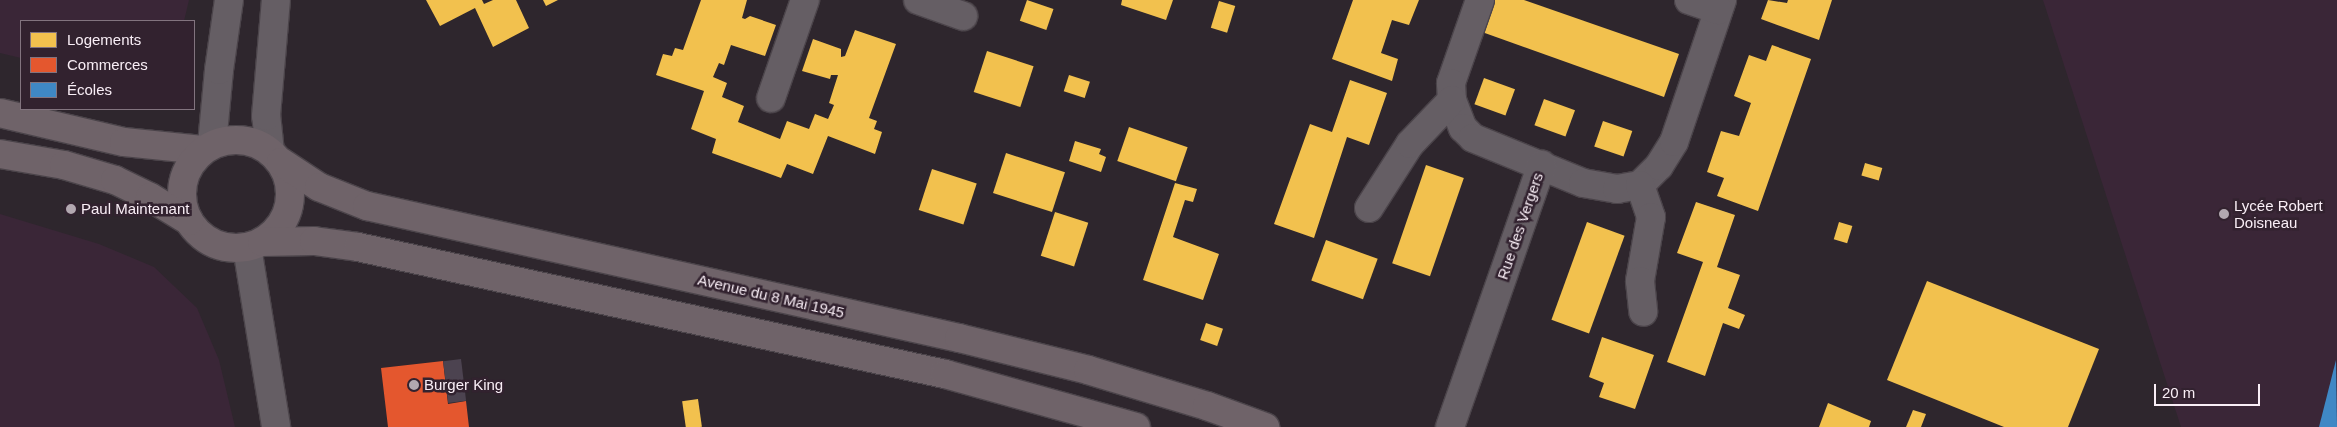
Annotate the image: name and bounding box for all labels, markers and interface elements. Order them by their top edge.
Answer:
legend [20,20,195,110]
text: Logements [67,31,141,48]
text: Commerces [67,56,148,73]
text: Écoles [67,81,112,98]
street label: Rue des Vergers [1493,170,1547,282]
place label: Lycée Robert Doisneau [2234,196,2323,231]
place label: Paul Maintenant [81,200,189,218]
marker: Paul Maintenant [65,203,77,215]
marker: Lycée Robert Doisneau [2218,208,2230,220]
street label: Avenue du 8 Mai 1945 [696,270,846,322]
scale bar [2157,374,2263,406]
place label: Burger King [424,376,503,394]
marker: Burger King [408,379,420,391]
text: 20 m [2162,384,2195,401]

